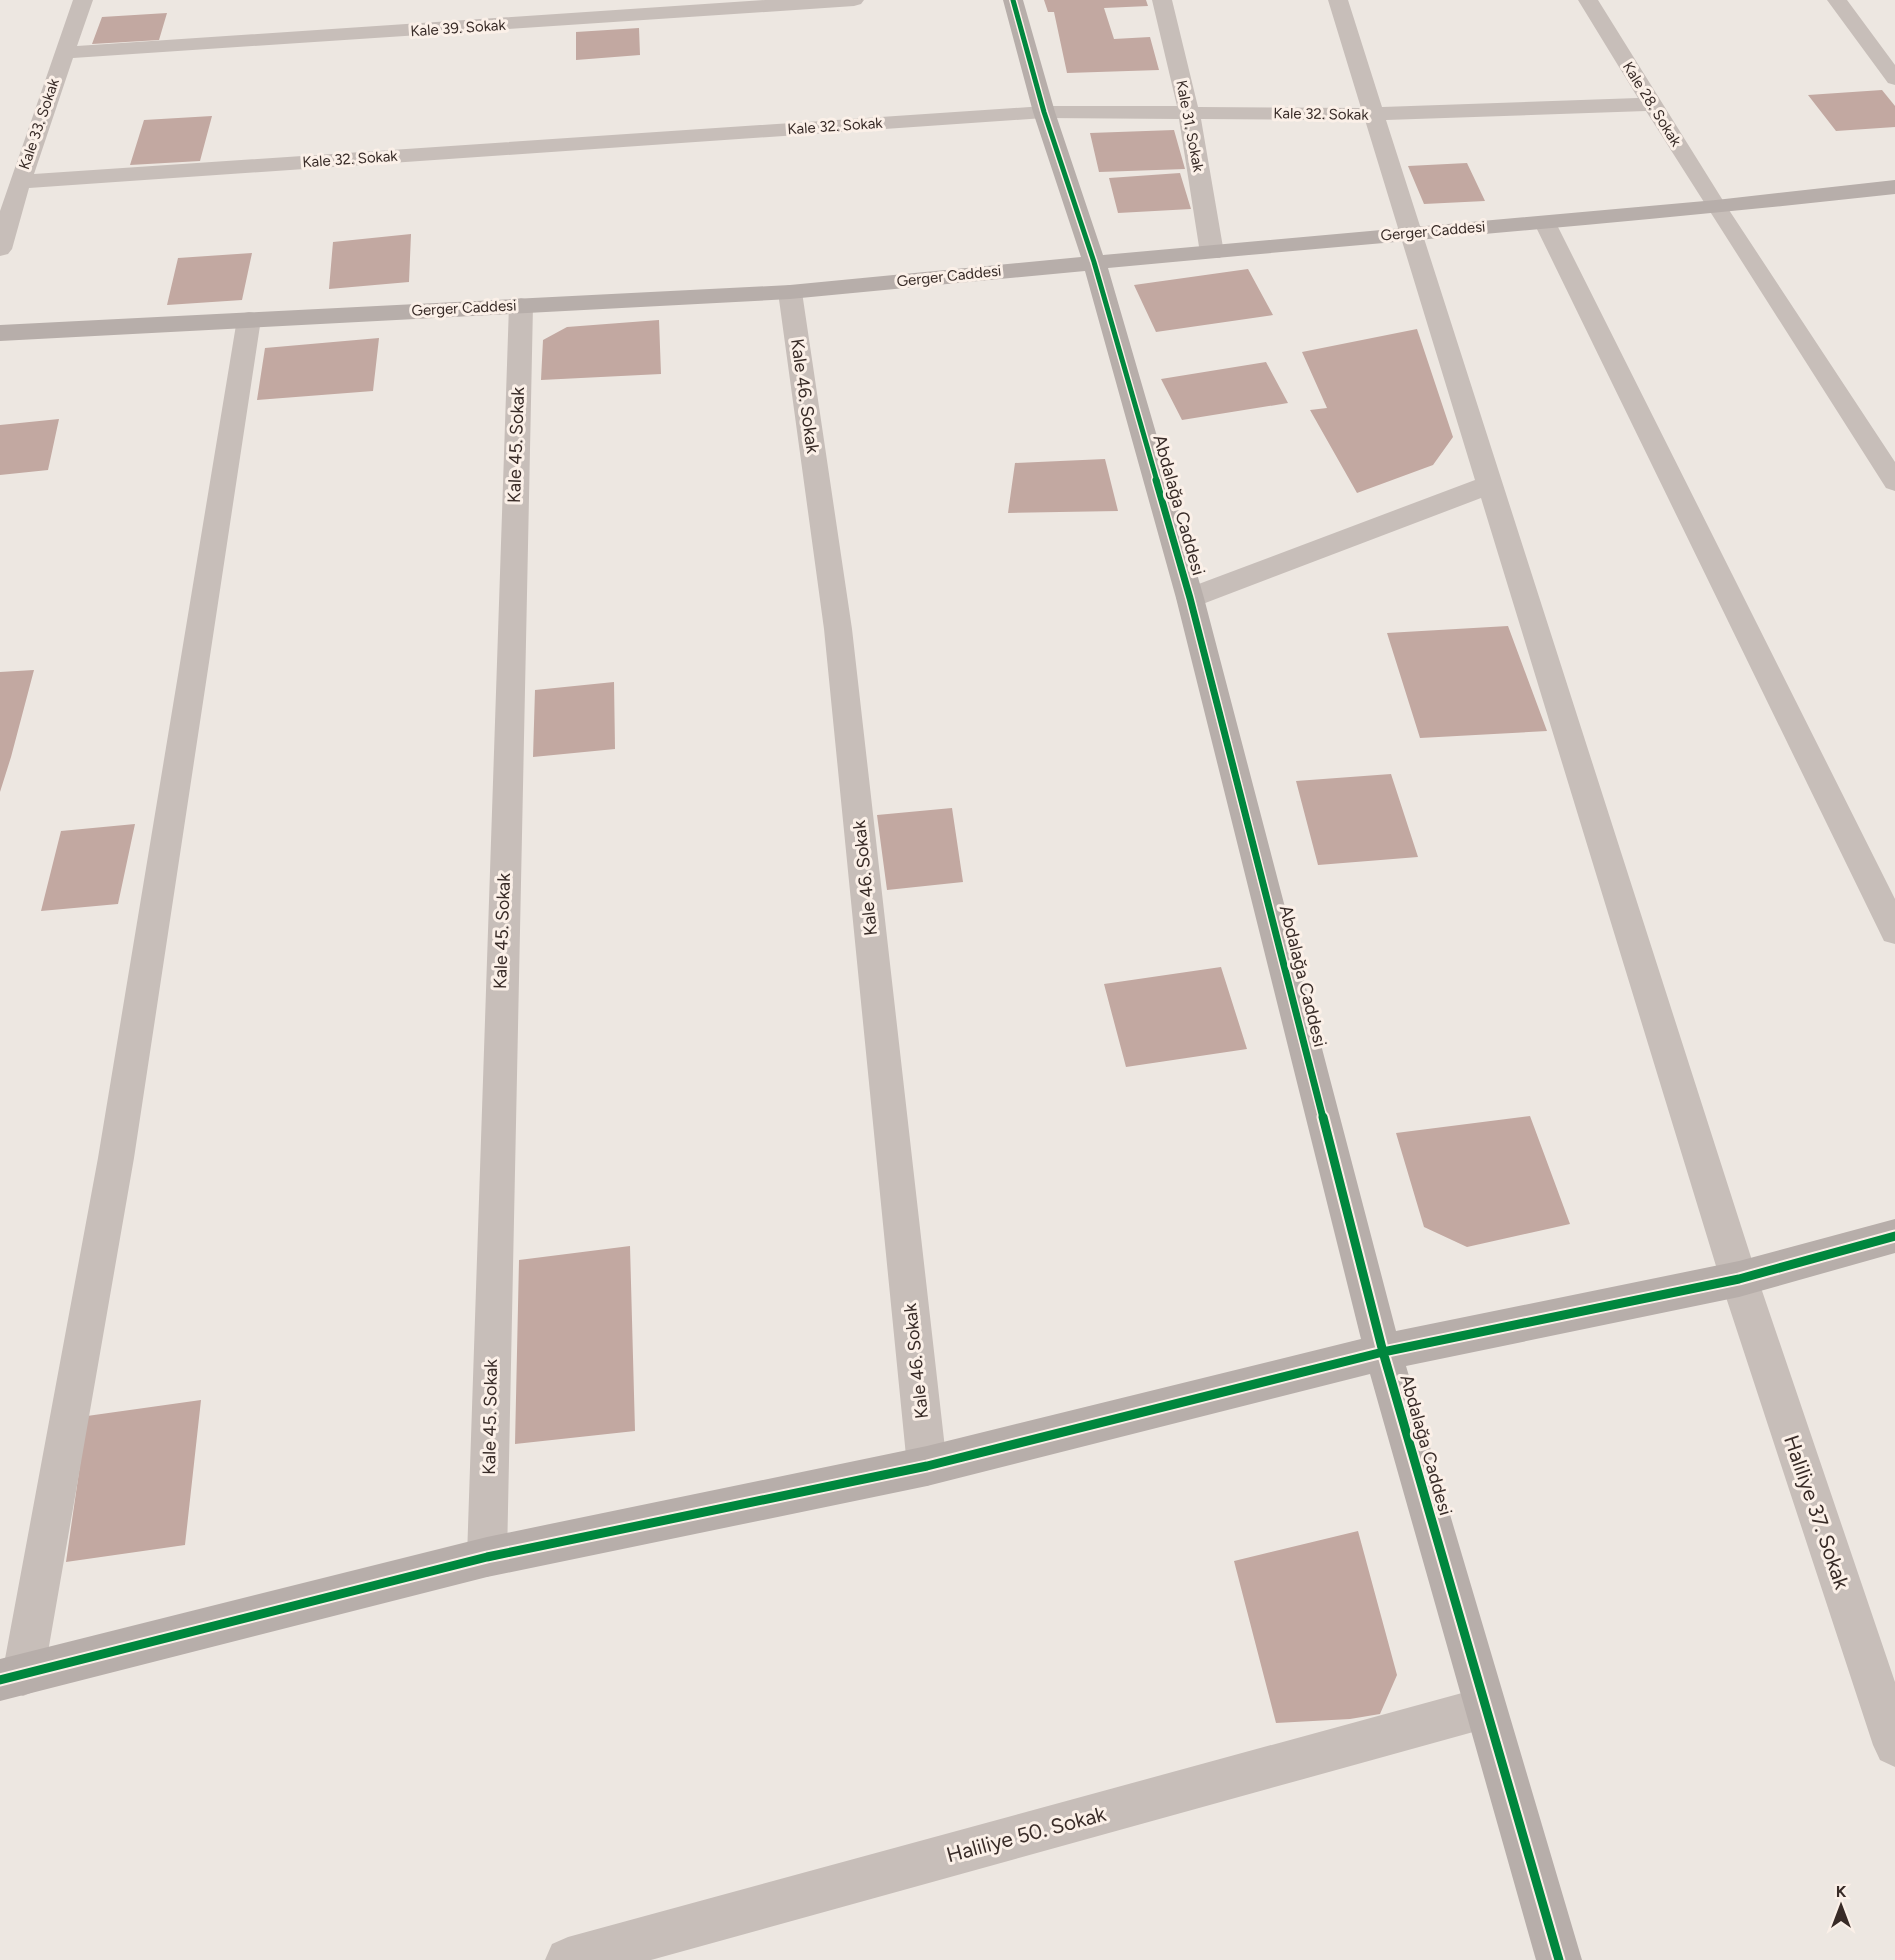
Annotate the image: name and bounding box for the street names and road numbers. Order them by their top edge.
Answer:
street label: Kale 39. Sokak [410,16,507,40]
street label: Kale 28. Sokak [1619,58,1686,150]
street label: Kale 33. Sokak [15,75,63,172]
street label: Kale 31. Sokak [1172,79,1208,174]
street label: Kale 32. Sokak [1273,104,1369,124]
street label: Kale 32. Sokak [787,114,884,138]
street label: Kale 32. Sokak [302,147,399,171]
street label: Gerger Caddesi [1380,217,1486,245]
street label: Gerger Caddesi [896,262,1002,290]
street label: Gerger Caddesi [411,296,517,320]
street label: Kale 46. Sokak [786,337,824,455]
street label: Kale 45. Sokak [503,386,529,503]
street label: Abdalağa Caddesi [1148,432,1210,578]
street label: Kale 46. Sokak [848,819,882,937]
street label: Kale 45. Sokak [489,872,515,989]
street label: Abdalağa Caddesi [1275,903,1331,1049]
street label: Kale 46. Sokak [899,1302,933,1420]
street label: Kale 45. Sokak [478,1359,502,1475]
street label: Abdalağa Caddesi [1395,1372,1457,1518]
street label: Haliliye 37. Sokak [1779,1432,1855,1593]
street label: Haliliye 50. Sokak [944,1801,1109,1867]

